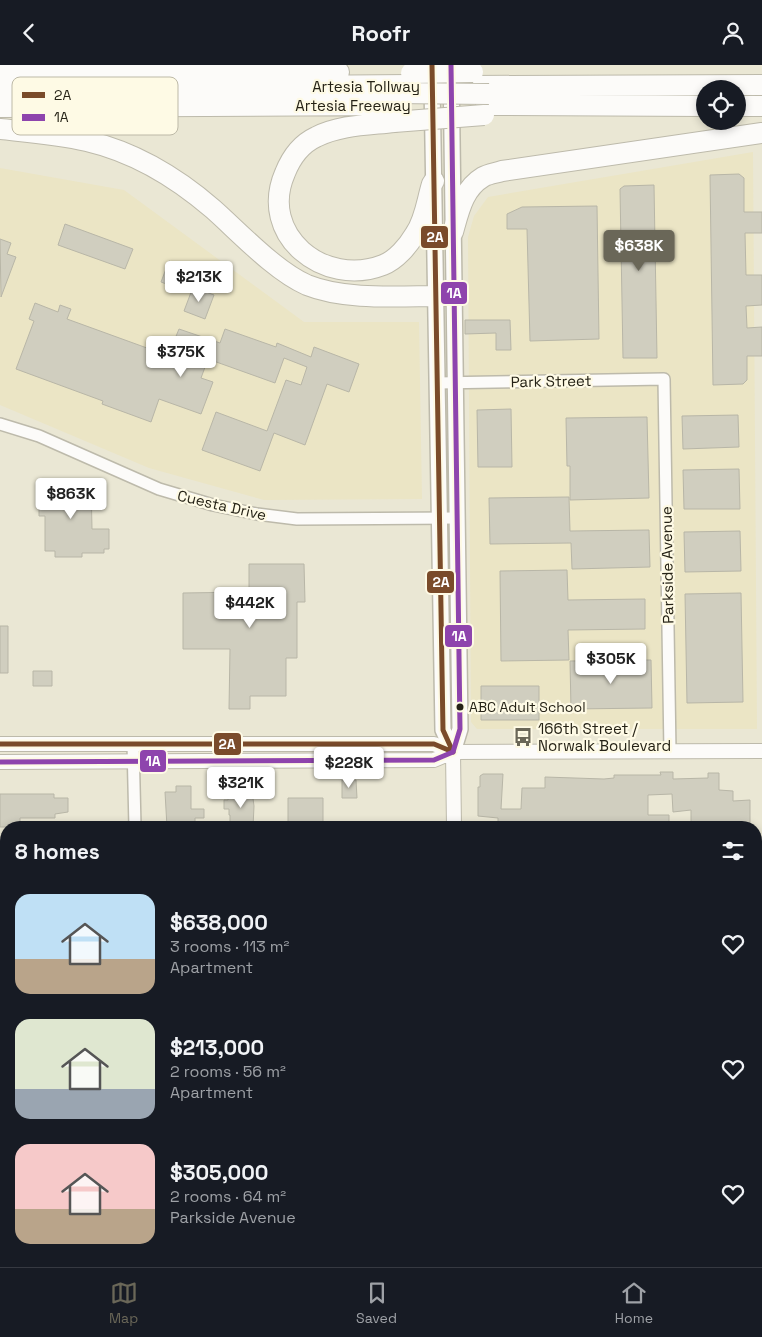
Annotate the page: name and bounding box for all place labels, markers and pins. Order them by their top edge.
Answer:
pin: $638K [604,229,674,272]
pin: $213K [164,261,234,303]
pin: $375K [146,335,216,378]
pin: $863K [36,477,106,520]
pin: $442K [215,587,285,629]
pin: $305K [576,643,646,685]
place label: ABC Adult School [469,698,586,716]
marker: ABC Adult School [455,702,465,712]
place label: 166th Street / Norwalk Boulevard [538,719,671,755]
bus stop icon: 166th Street / Norwalk Boulevard [512,726,534,748]
pin: $228K [314,747,384,789]
pin: $321K [206,767,276,809]

